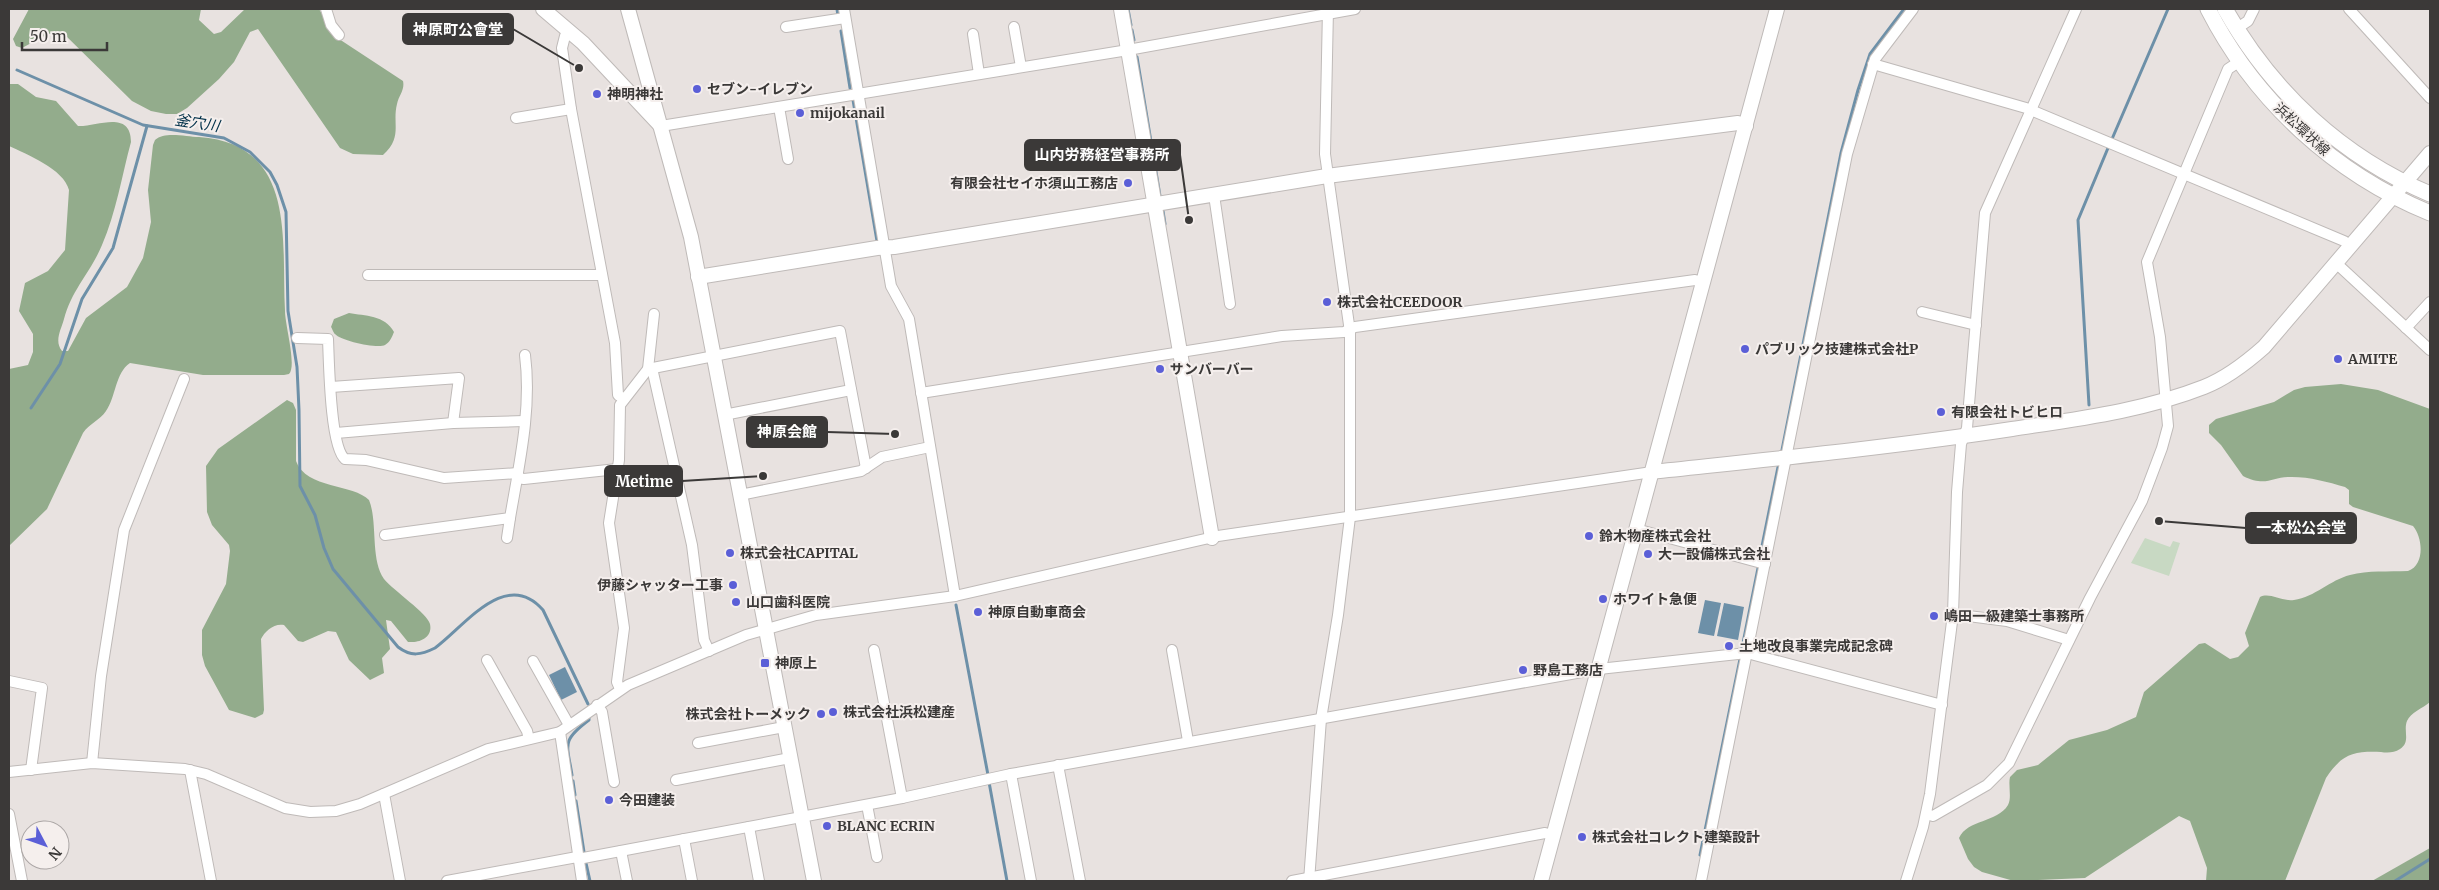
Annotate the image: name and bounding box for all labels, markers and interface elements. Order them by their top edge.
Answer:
callout: 神原町公會堂 [403,14,513,44]
scale bar [22,20,108,52]
text: 神原町公會堂 [412,20,503,39]
text: 50 m [30,27,67,46]
place label: セブン-イレブン [707,80,813,98]
marker: セブン-イレブン [691,83,703,95]
place label: 神明神社 [607,85,663,103]
marker: 神明神社 [591,88,603,100]
street label: 浜松環状線 [2270,99,2334,159]
place label: mijokanail [810,104,885,122]
marker: mijokanail [794,107,806,119]
water label: 釜穴川 [173,110,223,136]
callout: 山内労務経営事務所 [1025,140,1180,170]
text: 山内労務経営事務所 [1034,145,1170,164]
place label: 有限会社セイホ須山工務店 [950,174,1118,192]
marker: 有限会社セイホ須山工務店 [1122,177,1134,189]
place label: 株式会社CEEDOOR [1337,293,1463,311]
marker: 株式会社CEEDOOR [1321,296,1333,308]
place label: パブリック技建株式会社P [1755,340,1918,358]
marker: パブリック技建株式会社P [1739,343,1751,355]
place label: AMITE [2347,350,2397,368]
marker: AMITE [2332,353,2344,365]
place label: サンバーバー [1170,360,1254,378]
marker: サンバーバー [1154,363,1166,375]
place label: 有限会社トビヒロ [1951,403,2063,421]
marker: 有限会社トビヒロ [1935,406,1947,418]
callout: 神原会館 [747,417,827,447]
text: 神原会館 [756,422,817,441]
callout: Metime [605,466,682,496]
text: Metime [615,472,673,491]
callout: 一本松公会堂 [2246,513,2356,543]
text: 一本松公会堂 [2256,518,2346,537]
place label: 鈴木物産株式会社 [1599,527,1711,545]
marker: 鈴木物産株式会社 [1583,530,1595,542]
place label: 株式会社CAPITAL [740,544,858,562]
place label: 大一設備株式会社 [1658,545,1770,563]
marker: 株式会社CAPITAL [724,547,736,559]
marker: 大一設備株式会社 [1642,548,1654,560]
place label: 伊藤シャッター工事 [597,576,723,594]
marker: 伊藤シャッター工事 [727,579,739,591]
place label: ホワイト急便 [1613,590,1697,608]
place label: 山口歯科医院 [746,593,830,611]
marker: ホワイト急便 [1597,593,1609,605]
marker: 山口歯科医院 [730,596,742,608]
place label: 神原自動車商会 [988,603,1086,621]
marker: 神原自動車商会 [972,606,984,618]
place label: 嶋田一級建築士事務所 [1944,607,2084,625]
marker: 嶋田一級建築士事務所 [1928,610,1940,622]
place label: 土地改良事業完成記念碑 [1739,637,1893,655]
marker: 土地改良事業完成記念碑 [1723,640,1735,652]
place label: 神原上 [775,654,817,672]
marker: 神原上 [759,657,771,669]
place label: 野島工務店 [1533,661,1603,679]
marker: 野島工務店 [1517,664,1529,676]
place label: 株式会社浜松建産 [843,703,955,721]
place label: 株式会社トーメック [686,705,811,723]
marker: 株式会社浜松建産 [827,706,839,718]
marker: 株式会社トーメック [815,708,827,720]
place label: 今田建装 [619,791,675,809]
marker: 今田建装 [603,794,615,806]
place label: BLANC ECRIN [837,817,935,835]
north arrow [20,820,70,870]
marker: BLANC ECRIN [821,820,833,832]
place label: 株式会社コレクト建築設計 [1592,828,1760,846]
marker: 株式会社コレクト建築設計 [1576,831,1588,843]
text: N [44,843,65,864]

